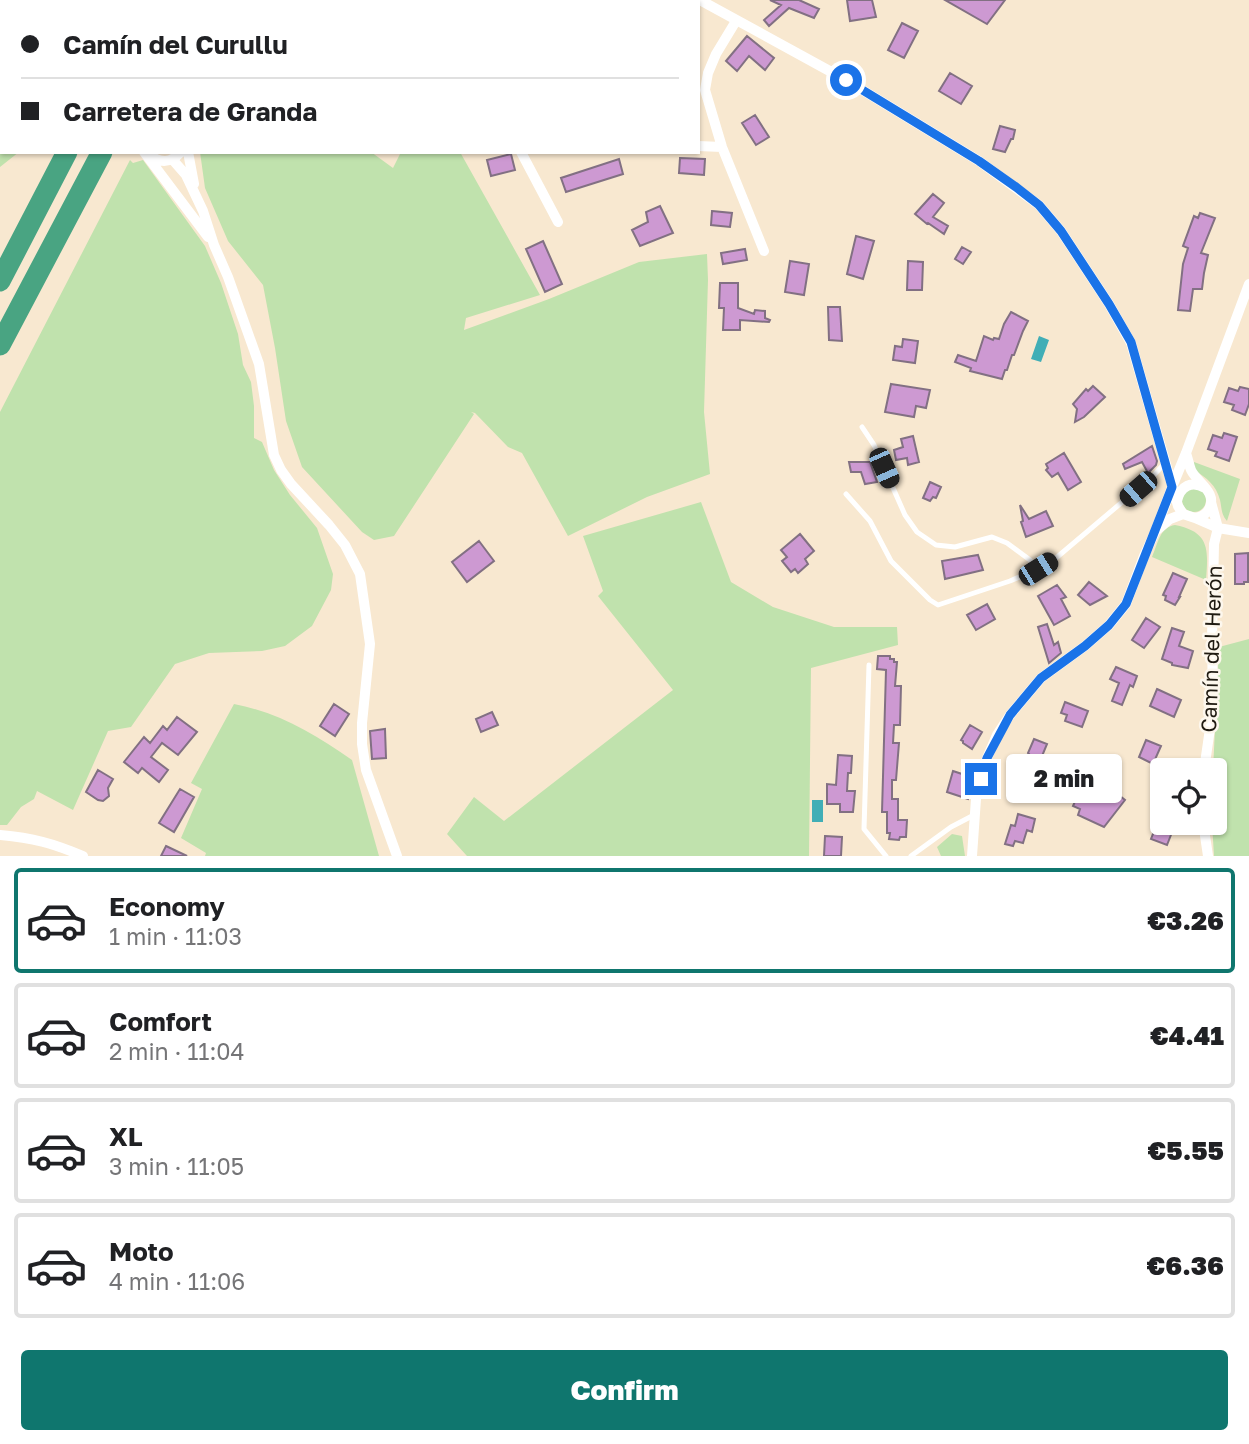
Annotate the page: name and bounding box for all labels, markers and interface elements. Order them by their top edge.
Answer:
text: Camín del Curullu [63,29,288,60]
route start [830,64,862,96]
text: Carretera de Granda [63,96,317,127]
car [866,445,903,491]
car [1116,467,1161,511]
car [1015,549,1062,589]
street label: Camín del Herón [1195,565,1227,733]
callout: 2 min [1006,754,1121,804]
map controls [1150,758,1227,835]
button: locate [1150,758,1227,835]
route end [965,763,997,795]
text: 2 min [1034,764,1094,792]
icon: car [25,889,88,952]
text: Economy [109,891,225,922]
text: €3.26 [1147,905,1224,936]
text: 1 min · 11:03 [109,922,242,950]
icon: car [25,1004,88,1067]
text: Comfort [109,1006,212,1037]
text: €4.41 [1150,1020,1224,1051]
text: 2 min · 11:04 [109,1037,245,1065]
icon: car [25,1119,88,1182]
text: XL [109,1121,143,1152]
text: €5.55 [1148,1135,1224,1166]
text: 3 min · 11:05 [109,1152,244,1180]
icon: car [25,1234,88,1297]
text: Moto [109,1236,174,1267]
text: €6.36 [1147,1250,1224,1281]
text: 4 min · 11:06 [109,1267,245,1295]
button: Confirm [21,1350,1228,1430]

